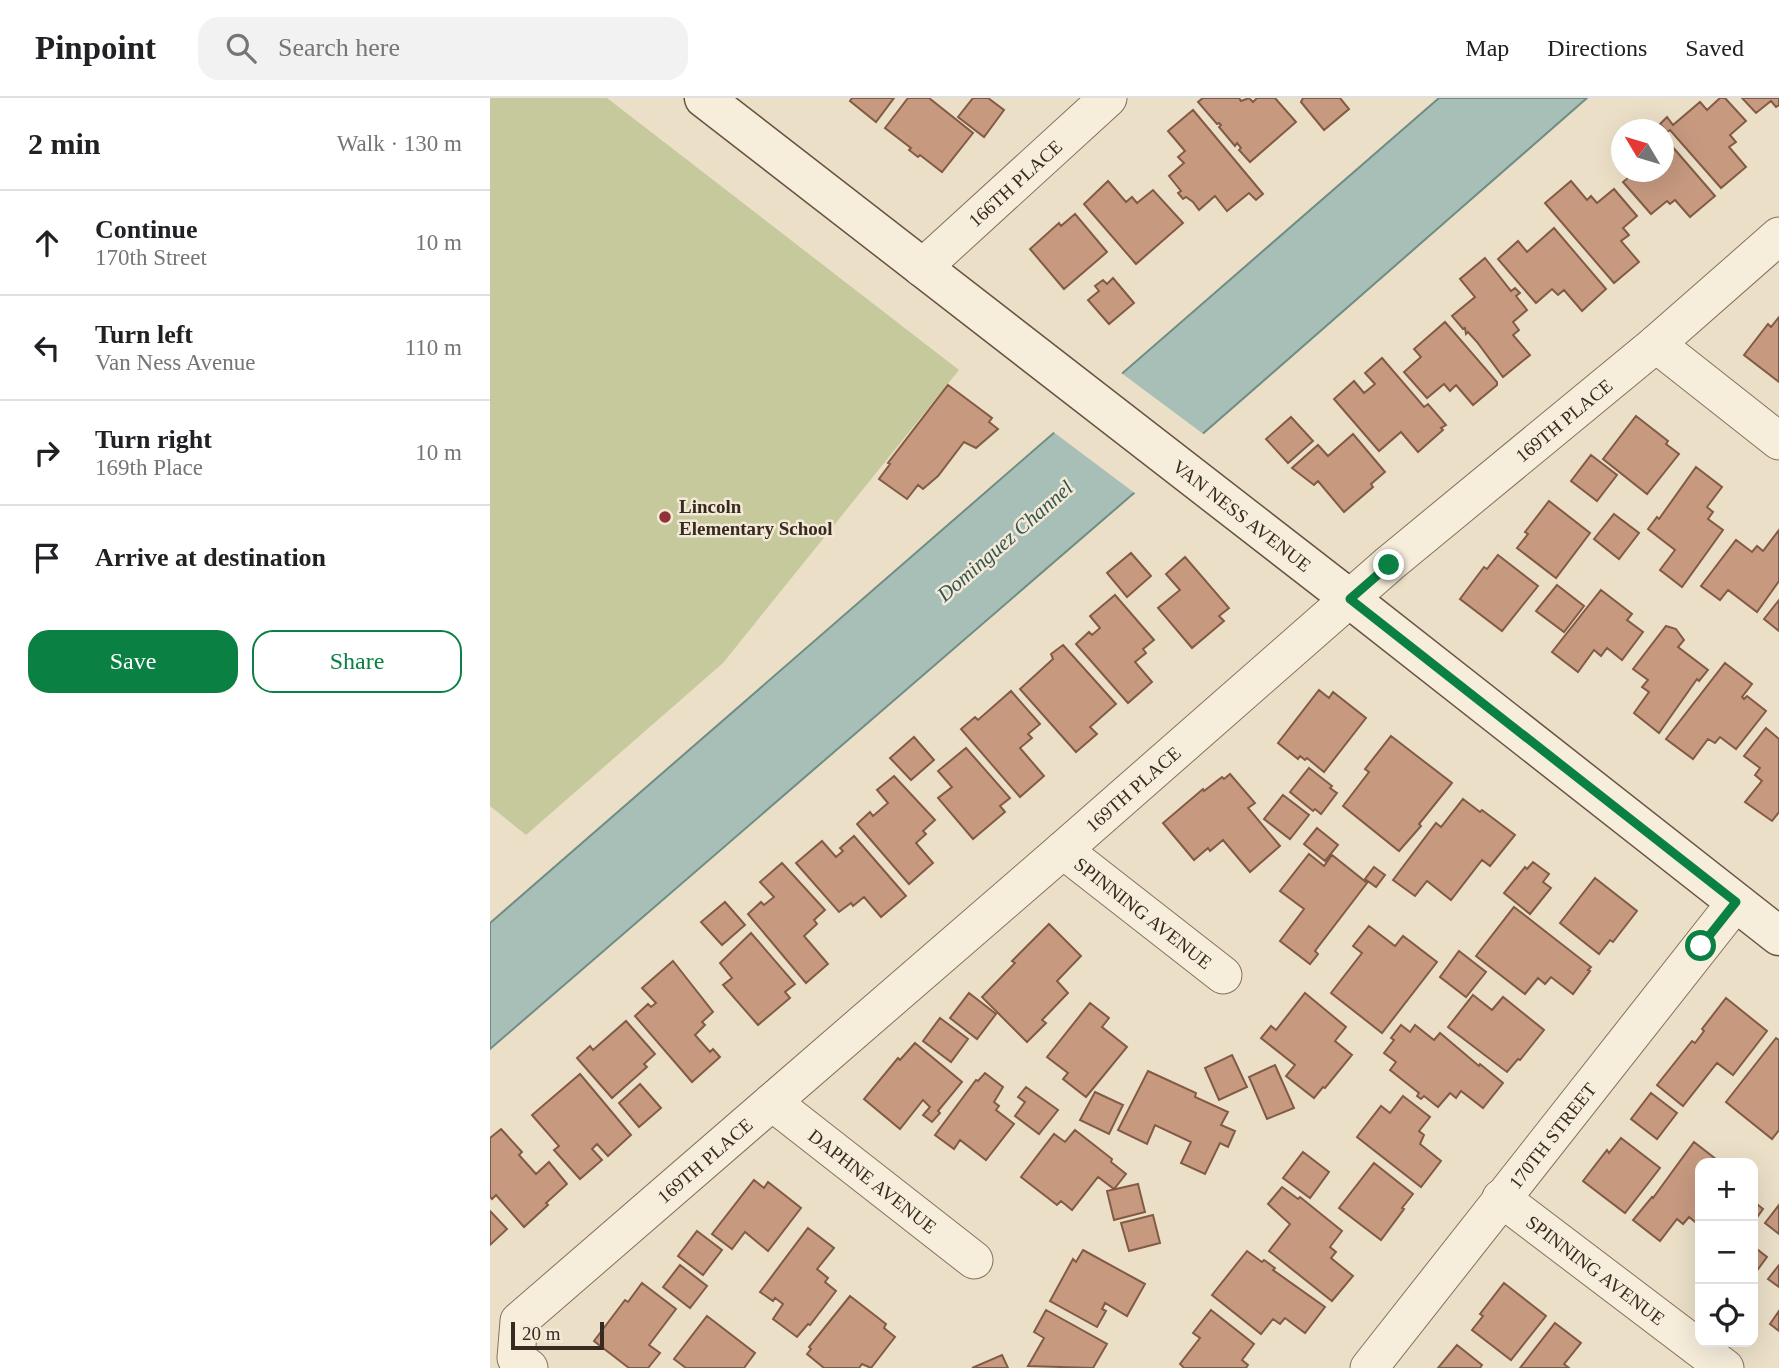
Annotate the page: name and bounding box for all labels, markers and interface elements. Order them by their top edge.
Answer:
search box [198,17,688,80]
icon: search [222,29,260,67]
text: Pinpoint [35,30,156,66]
text: Search here [278,33,400,62]
text: Map [1465,35,1509,61]
text: Directions [1547,35,1647,61]
text: Saved [1685,35,1744,61]
north arrow [1611,119,1674,182]
text: 2 min [28,127,101,160]
text: Walk · 130 m [337,131,462,156]
street label: 166TH PLACE [964,135,1066,231]
text: Continue [95,215,198,244]
icon: ahead [28,224,66,262]
text: 10 m [415,230,462,255]
text: 170th Street [95,245,207,270]
text: Turn left [95,320,193,349]
icon: left [28,329,66,367]
text: 110 m [405,335,462,360]
text: Van Ness Avenue [95,350,256,375]
street label: 169TH PLACE [1511,374,1616,466]
text: Turn right [95,425,212,454]
icon: right [28,434,66,472]
text: 10 m [415,440,462,465]
text: 169th Place [95,455,203,480]
street label: VAN NESS AVENUE [1169,455,1315,576]
water label: Dominguez Channel [931,475,1078,607]
place label: Lincoln Elementary School [679,496,833,539]
marker: Lincoln Elementary School [657,509,673,525]
icon: arrive [28,539,66,577]
text: Arrive at destination [95,543,326,572]
route end [1373,549,1404,580]
button: Save [28,630,238,693]
button: Share [252,630,462,693]
street label: 169TH PLACE [1081,742,1184,836]
street label: SPINNING AVENUE [1071,853,1216,973]
route start [1685,930,1716,961]
street label: 170TH STREET [1504,1078,1600,1192]
street label: 169TH PLACE [653,1113,756,1207]
street label: DAPHNE AVENUE [805,1124,941,1237]
map controls [1695,1158,1758,1347]
button: + [1695,1158,1758,1221]
street label: SPINNING AVENUE [1522,1211,1669,1329]
button: − [1695,1221,1758,1284]
button: locate [1695,1284,1758,1347]
scale bar [511,1319,604,1351]
text: 20 m [522,1323,561,1344]

